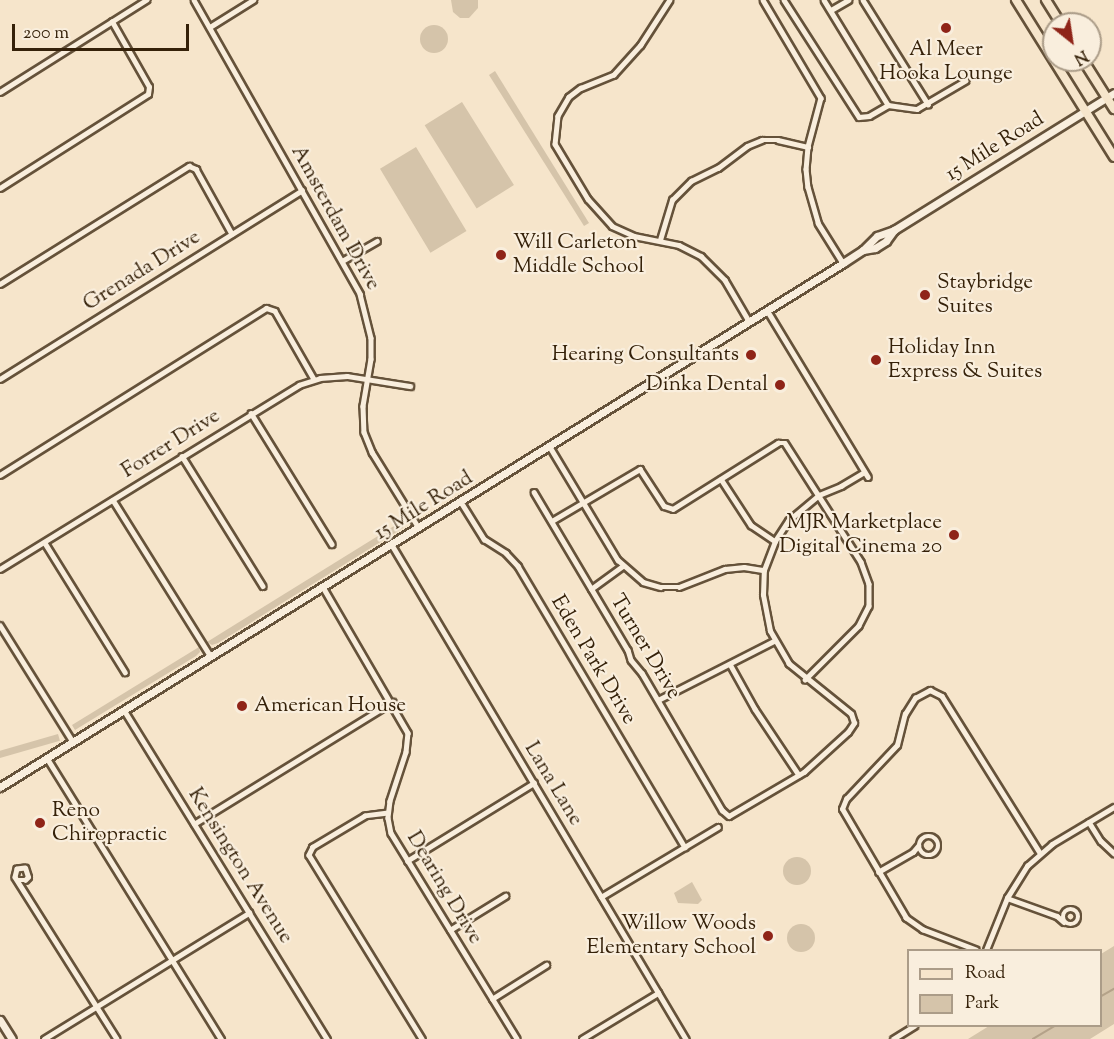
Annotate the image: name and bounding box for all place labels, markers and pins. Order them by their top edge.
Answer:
marker: Al Meer Hooka Lounge [939,21,953,35]
place label: Al Meer Hooka Lounge [879,37,1013,87]
place label: Will Carleton Middle School [513,230,644,280]
marker: Will Carleton Middle School [494,248,508,262]
place label: Staybridge Suites [937,270,1033,320]
marker: Staybridge Suites [918,288,932,302]
place label: Holiday Inn Express & Suites [888,335,1042,385]
place label: Hearing Consultants [552,342,739,368]
marker: Hearing Consultants [744,348,758,362]
marker: Holiday Inn Express & Suites [869,353,883,367]
place label: Dinka Dental [646,372,768,398]
marker: Dinka Dental [773,378,787,392]
place label: MJR Marketplace Digital Cinema 20 [779,510,942,560]
marker: MJR Marketplace Digital Cinema 20 [947,528,961,542]
place label: American House [254,693,406,719]
marker: American House [235,699,249,713]
place label: Reno Chiropractic [52,798,167,848]
marker: Reno Chiropractic [33,816,47,830]
place label: Willow Woods Elementary School [587,911,756,961]
marker: Willow Woods Elementary School [761,929,775,943]

